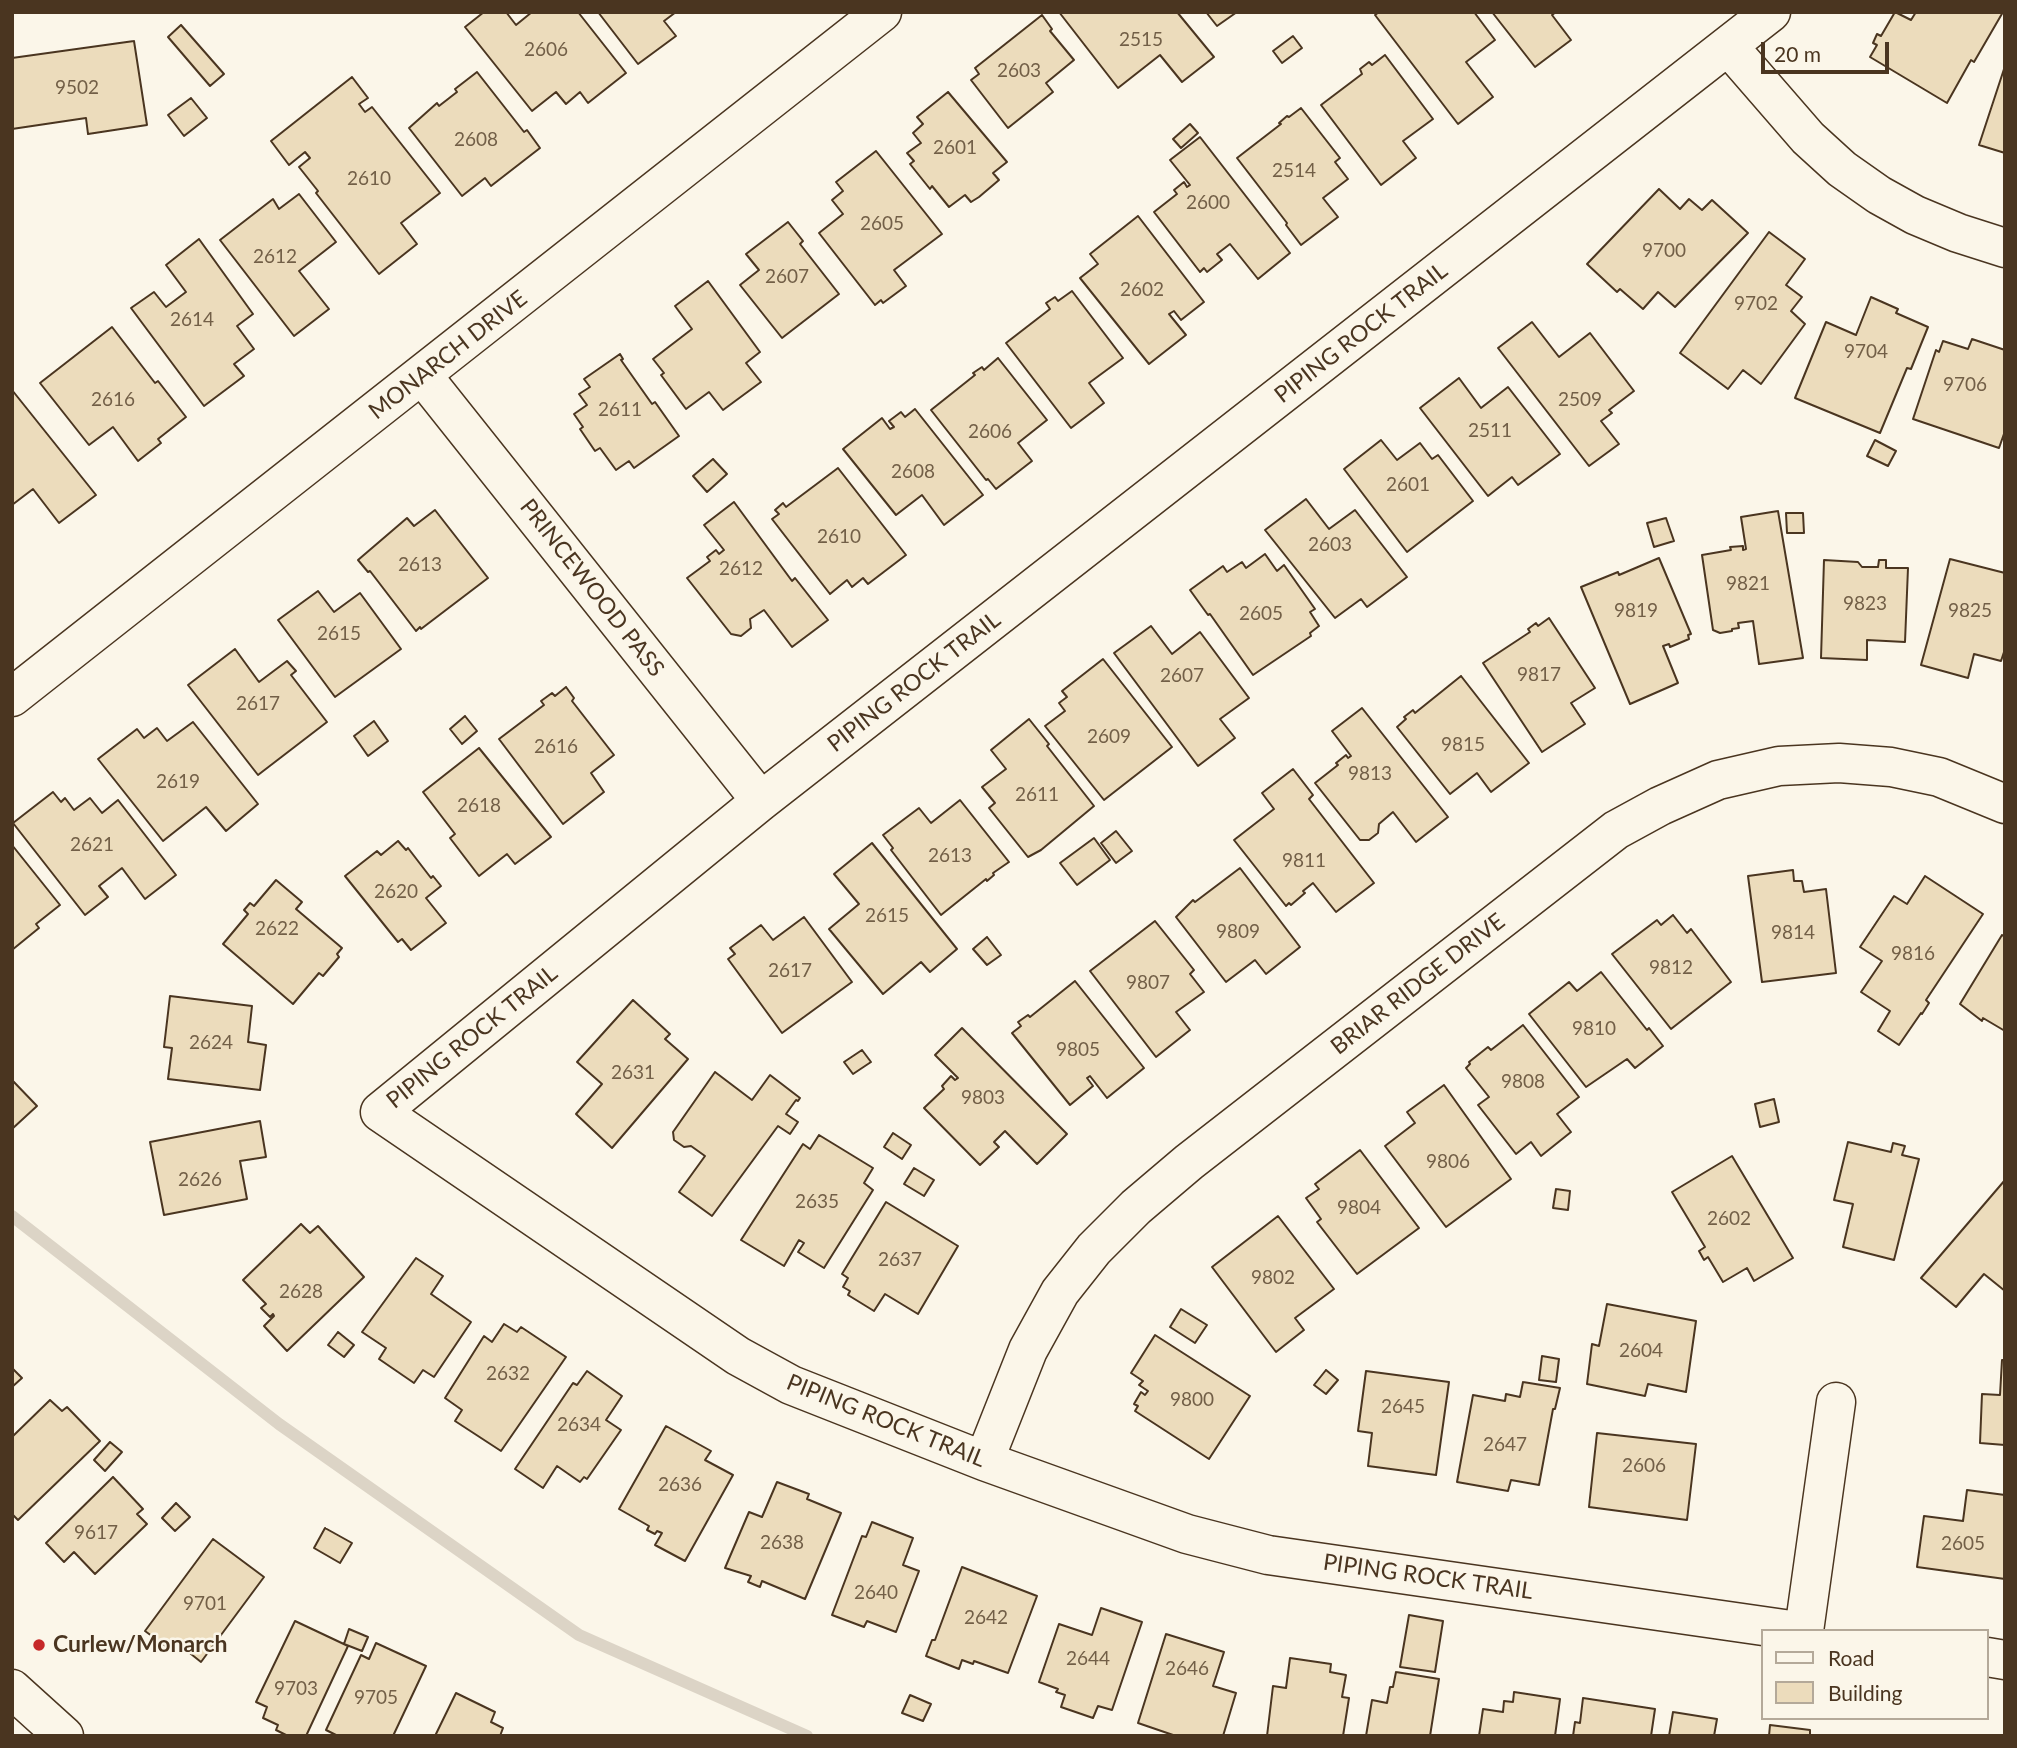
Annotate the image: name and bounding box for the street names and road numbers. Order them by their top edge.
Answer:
street label: PIPING ROCK TRAIL [1269,257,1453,409]
street label: MONARCH DRIVE [363,285,533,425]
street label: PRINCEWOOD PASS [514,494,670,682]
street label: PIPING ROCK TRAIL [822,606,1006,758]
street label: BRIAR RIDGE DRIVE [1326,908,1510,1060]
street label: PIPING ROCK TRAIL [381,960,563,1114]
street label: PIPING ROCK TRAIL [783,1369,989,1473]
street label: PIPING ROCK TRAIL [1321,1549,1535,1605]

